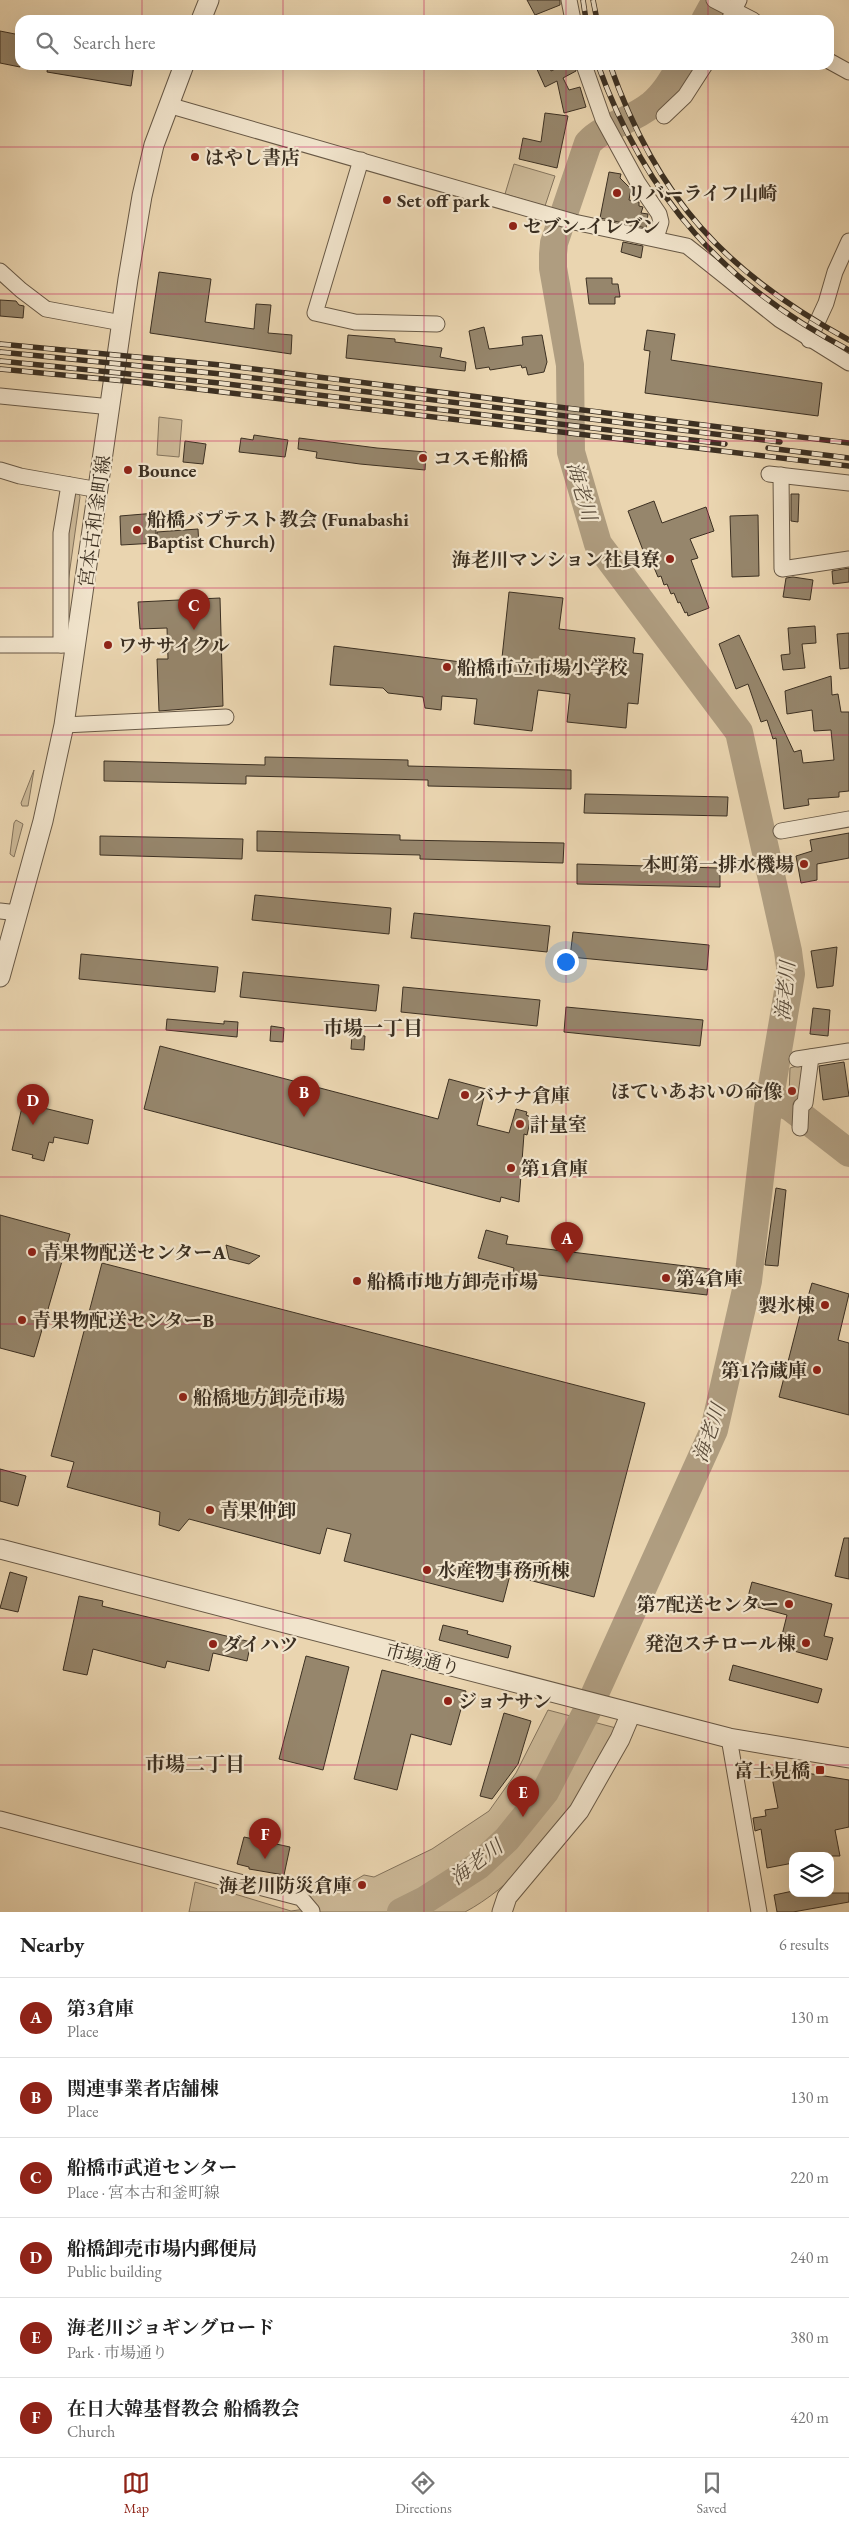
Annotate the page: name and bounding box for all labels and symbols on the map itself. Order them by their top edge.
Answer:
place label: はやし書店 [205,145,300,170]
marker: はやし書店 [189,151,201,163]
place label: リバーライフ山崎 [627,181,777,206]
marker: リバーライフ山崎 [611,187,623,199]
place label: Set off park [397,188,490,213]
marker: Set off park [381,194,393,206]
place label: セブン-イレブン [523,214,661,239]
marker: セブン-イレブン [507,220,519,232]
place label: コスモ船橋 [433,446,528,471]
marker: コスモ船橋 [417,452,429,464]
street label: 宮本古和釜町線 [73,453,116,589]
place label: Bounce [138,458,196,483]
water label: 海老川 [561,459,603,525]
marker: Bounce [122,464,134,476]
place label: 船橋バプテスト教会 (Funabashi Baptist Church) [147,507,409,554]
marker: 船橋バプテスト教会 (Funabashi Baptist Church) [131,524,143,536]
place label: 海老川マンション社員寮 [452,547,660,572]
marker: 海老川マンション社員寮 [664,553,676,565]
pin: C [178,589,210,630]
place label: ワササイクル [118,633,230,658]
marker: ワササイクル [102,639,114,651]
place label: 船橋市立市場小学校 [457,655,628,680]
marker: 船橋市立市場小学校 [441,661,453,673]
place label: 本町第一排水機場 [642,852,794,877]
marker: 本町第一排水機場 [798,858,810,870]
your location [553,949,579,975]
water label: 海老川 [769,958,801,1022]
district label: 市場一丁目 [323,1015,423,1041]
pin: B [288,1076,320,1117]
place label: ほていあおいの命像 [611,1079,783,1104]
place label: バナナ倉庫 [475,1083,570,1108]
pin: D [17,1084,49,1125]
marker: ほていあおいの命像 [786,1085,798,1097]
marker: バナナ倉庫 [459,1089,471,1101]
place label: 計量室 [530,1112,587,1137]
marker: 計量室 [514,1118,526,1130]
place label: 第1倉庫 [521,1156,588,1181]
marker: 第1倉庫 [505,1162,517,1174]
pin: A [551,1222,583,1263]
place label: 青果物配送センターA [42,1240,226,1265]
marker: 青果物配送センターA [26,1246,38,1258]
place label: 第4倉庫 [676,1266,743,1291]
place label: 船橋市地方卸売市場 [367,1269,538,1294]
marker: 第4倉庫 [660,1272,672,1284]
marker: 船橋市地方卸売市場 [351,1275,363,1287]
place label: 製氷棟 [758,1293,815,1318]
marker: 製氷棟 [819,1299,831,1311]
place label: 青果物配送センターB [32,1308,214,1333]
marker: 青果物配送センターB [16,1314,28,1326]
place label: 第1冷蔵庫 [721,1358,807,1383]
marker: 第1冷蔵庫 [811,1364,823,1376]
place label: 船橋地方卸売市場 [193,1385,345,1410]
marker: 船橋地方卸売市場 [177,1391,189,1403]
water label: 海老川 [687,1399,732,1466]
place label: 青果仲卸 [220,1498,296,1523]
marker: 青果仲卸 [204,1504,216,1516]
place label: 水産物事務所棟 [437,1558,570,1583]
marker: 水産物事務所棟 [421,1564,433,1576]
place label: 第7配送センター [637,1592,779,1617]
marker: 第7配送センター [783,1598,795,1610]
place label: 発泡スチロール棟 [645,1631,796,1656]
place label: ダイハツ [223,1632,298,1657]
marker: 発泡スチロール棟 [800,1637,812,1649]
marker: ダイハツ [207,1638,219,1650]
street label: 市場通り [383,1638,463,1681]
place label: ジョナサン [458,1689,552,1714]
marker: ジョナサン [442,1695,454,1707]
district label: 市場二丁目 [145,1751,245,1777]
place label: 富士見橋 [734,1758,810,1783]
marker: 富士見橋 [814,1764,826,1776]
pin: E [507,1776,539,1817]
pin: F [249,1818,281,1859]
water label: 海老川 [444,1832,509,1890]
place label: 海老川防災倉庫 [219,1873,352,1898]
marker: 海老川防災倉庫 [356,1879,368,1891]

